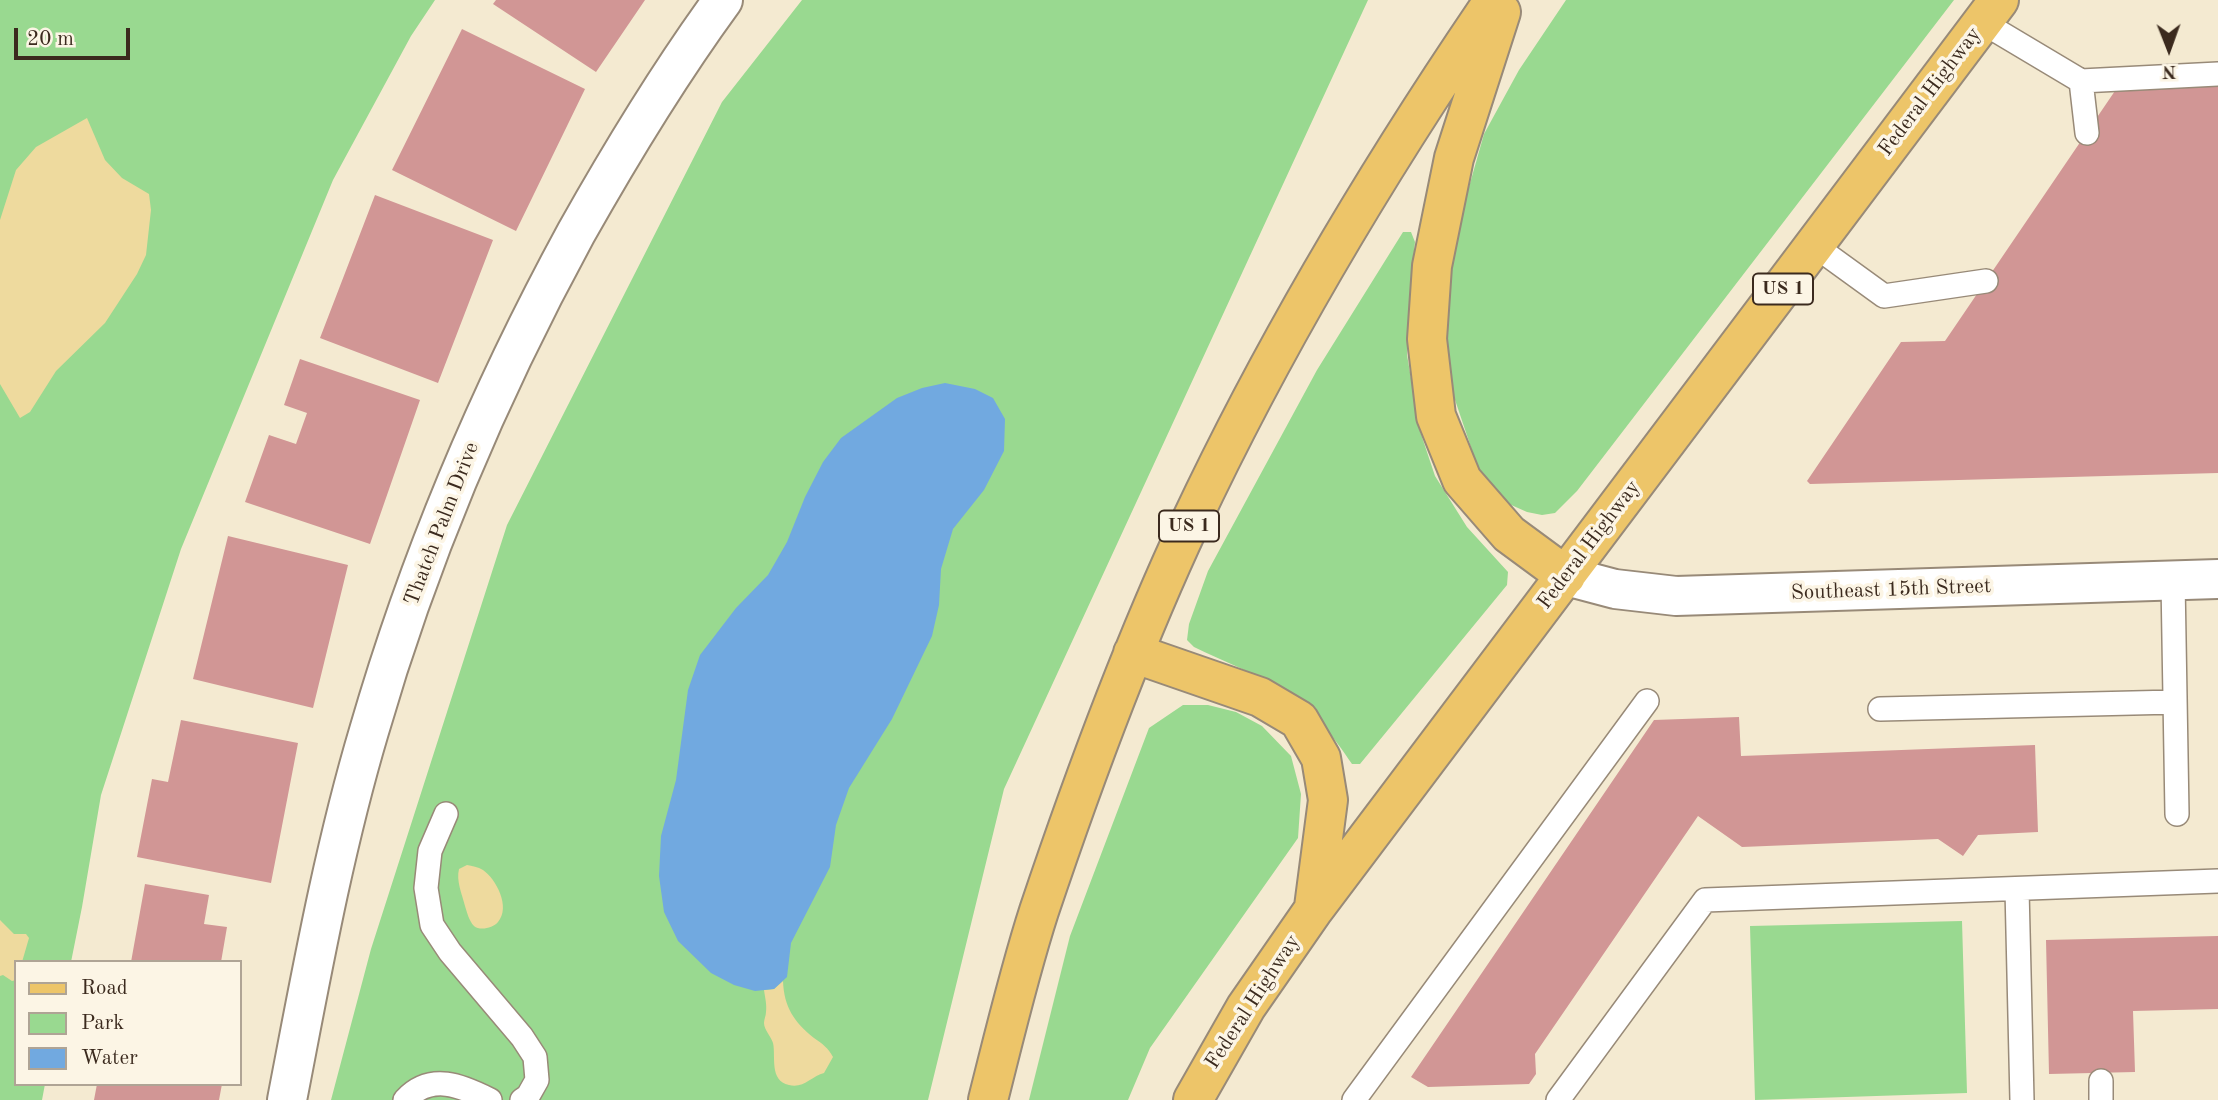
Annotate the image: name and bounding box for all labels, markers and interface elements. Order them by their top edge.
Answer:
scale bar [18,14,133,58]
north arrow [2134,14,2204,84]
street label: Federal Highway [1873,22,1987,162]
text: 20 m [27,29,74,50]
text: N [2162,61,2177,80]
road number: US 1 [1753,274,1813,304]
street label: Thatch Palm Drive [399,439,485,609]
street label: Federal Highway [1532,475,1646,615]
road number: US 1 [1159,510,1219,541]
street label: Southeast 15th Street [1790,574,1992,606]
street label: Federal Highway [1200,930,1306,1074]
legend [14,960,242,1086]
text: Road [81,978,128,999]
text: Park [81,1013,124,1034]
text: Water [81,1048,138,1069]

